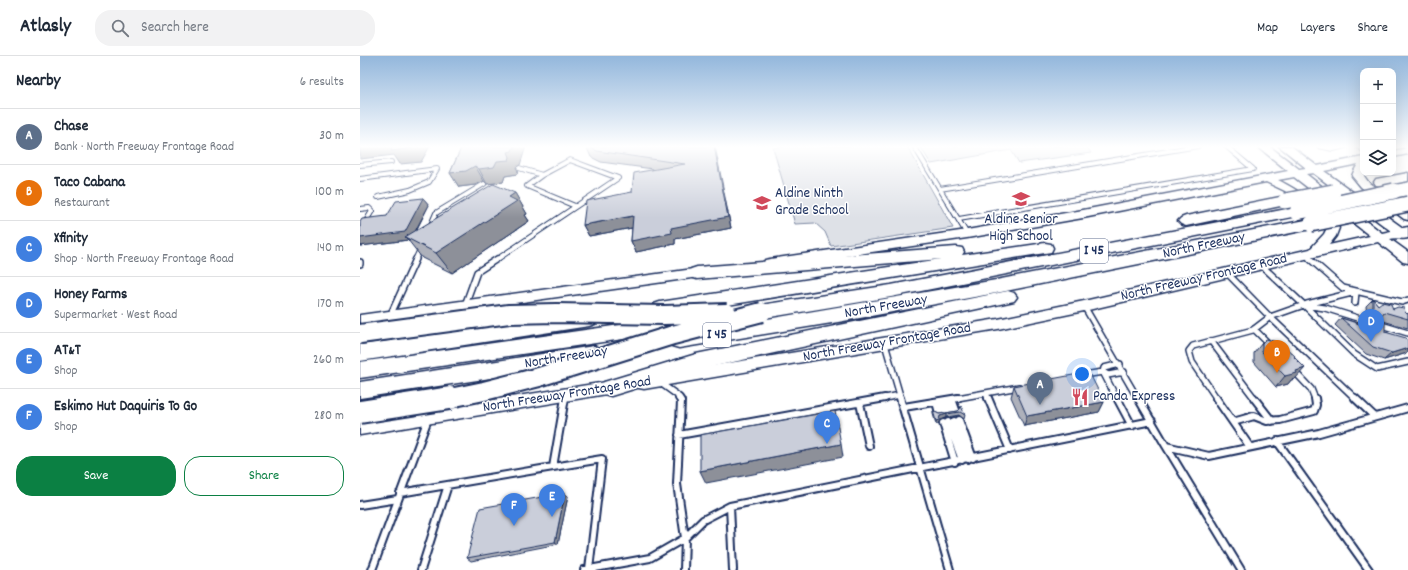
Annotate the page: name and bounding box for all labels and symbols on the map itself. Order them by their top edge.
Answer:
place label: Aldine Ninth Grade School [775,183,849,222]
school or university icon: Aldine Senior High School [1011,189,1031,209]
school or university icon: Aldine Ninth Grade School [752,193,772,213]
place label: Aldine Senior High School [984,209,1058,248]
street label: North Freeway [1161,226,1248,265]
road number: I 45 [1080,239,1108,263]
street label: North Freeway Frontage Road [1119,248,1289,308]
street label: North Freeway [843,289,930,325]
pin: D [1358,309,1384,342]
street label: North Freeway Frontage Road [801,317,973,369]
road number: I 45 [703,323,731,347]
street label: North Freeway [523,340,610,375]
pin: B [1264,340,1290,373]
your location [1072,364,1092,384]
street label: North Freeway Frontage Road [481,371,653,419]
pin: A [1027,372,1053,405]
place label: Panda Express [1093,386,1175,408]
restaurant icon: Panda Express [1070,387,1090,407]
pin: C [814,411,840,444]
pin: E [539,484,565,517]
pin: F [501,493,527,526]

